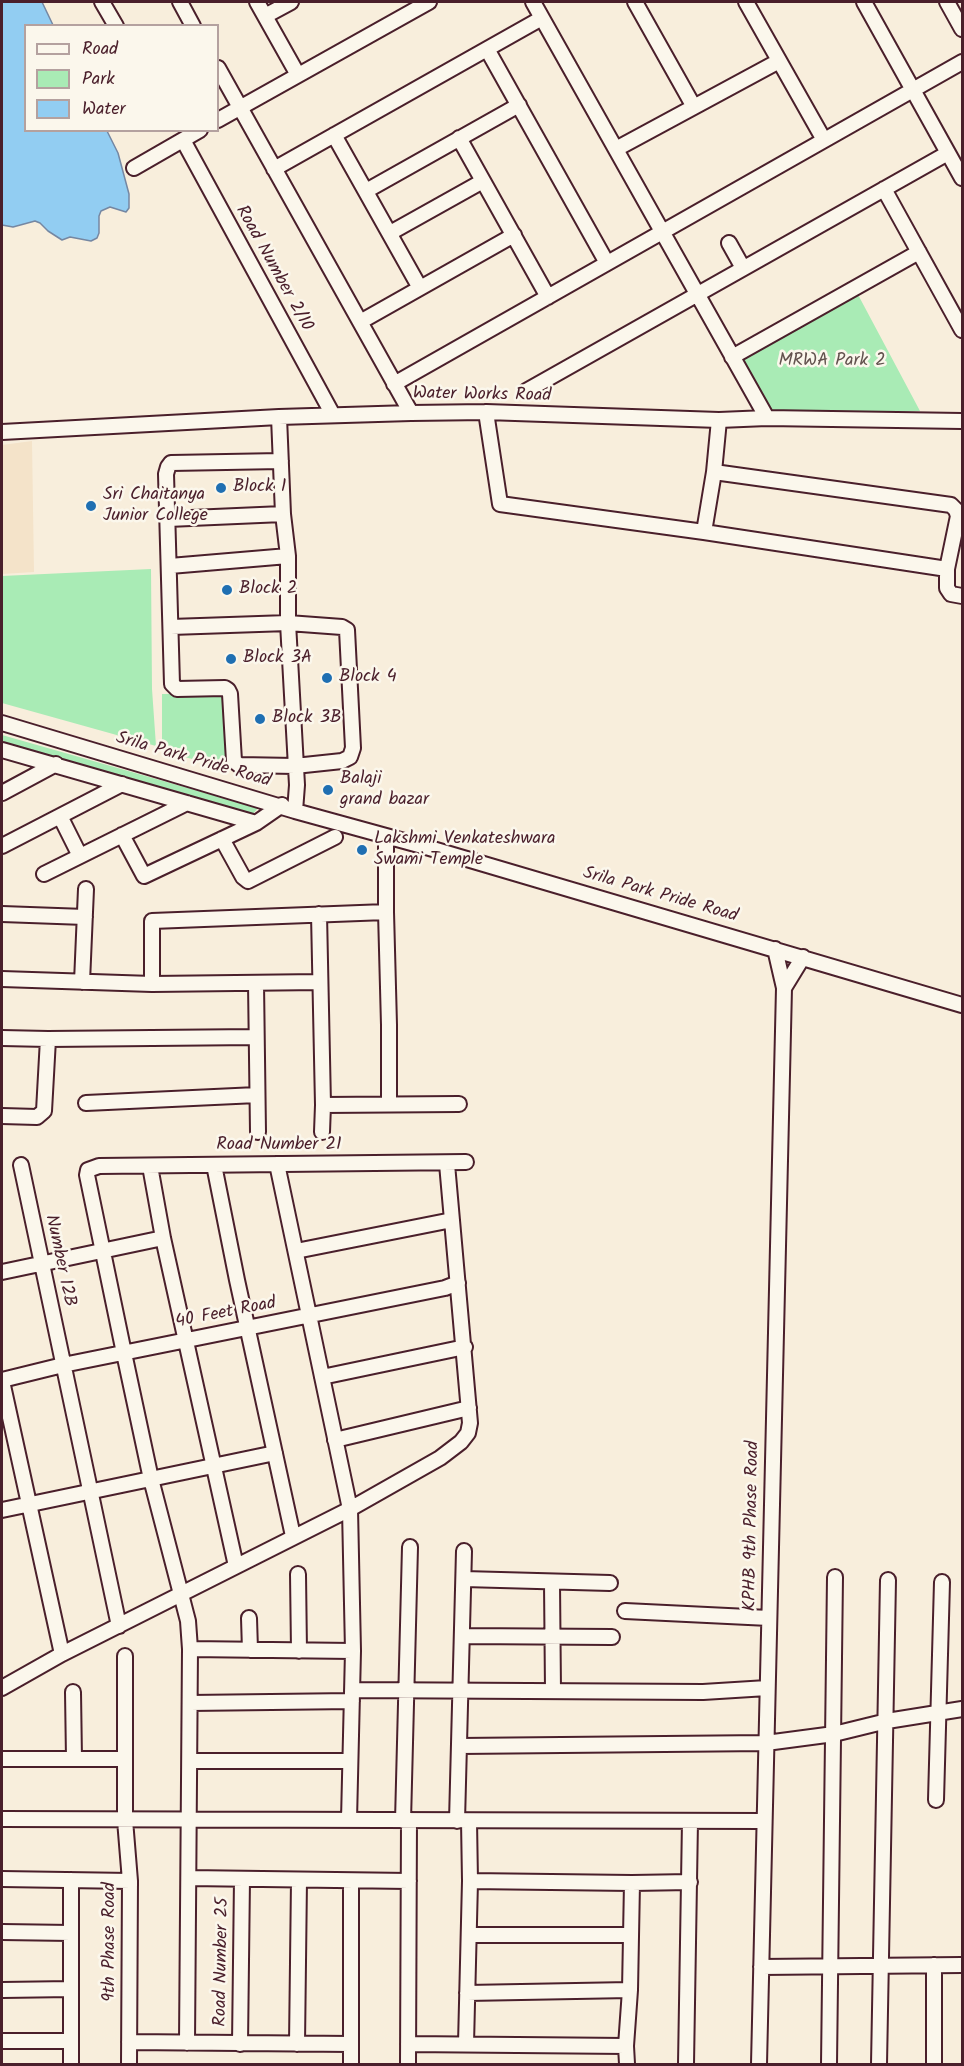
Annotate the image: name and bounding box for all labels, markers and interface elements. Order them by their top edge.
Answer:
legend [24,24,219,132]
text: Road [82,35,118,64]
text: Park [82,65,115,94]
text: Water [82,95,126,124]
street label: Road Number 2/10 [229,202,317,336]
park label: MRWA Park 2 [778,351,886,373]
street label: Water Works Road [413,384,551,408]
place label: Block 1 [233,477,286,499]
marker: Block 1 [214,481,228,495]
place label: Sri Chaitanya Junior College [103,485,208,528]
marker: Sri Chaitanya Junior College [84,499,98,513]
place label: Block 2 [239,579,297,601]
marker: Block 2 [220,583,234,597]
place label: Block 3A [243,648,312,670]
marker: Block 3A [224,652,238,666]
place label: Block 4 [339,667,397,689]
marker: Block 4 [320,671,334,685]
place label: Block 3B [272,708,341,730]
marker: Block 3B [253,712,267,726]
street label: Srila Park Pride Road [113,729,273,793]
place label: Balaji grand bazar [340,769,429,812]
marker: Balaji grand bazar [321,783,335,797]
place label: Lakshmi Venkateshwara Swami Temple [374,829,555,872]
marker: Lakshmi Venkateshwara Swami Temple [355,843,369,857]
street label: Srila Park Pride Road [580,864,740,928]
street label: Road Number 21 [216,1135,342,1157]
street label: Number 12B [39,1213,79,1309]
street label: 40 Feet Road [174,1294,278,1334]
street label: KPHB 9th Phase Road [741,1440,765,1612]
street label: 9th Phase Road [100,1882,122,2002]
street label: Road Number 25 [211,1897,235,2027]

